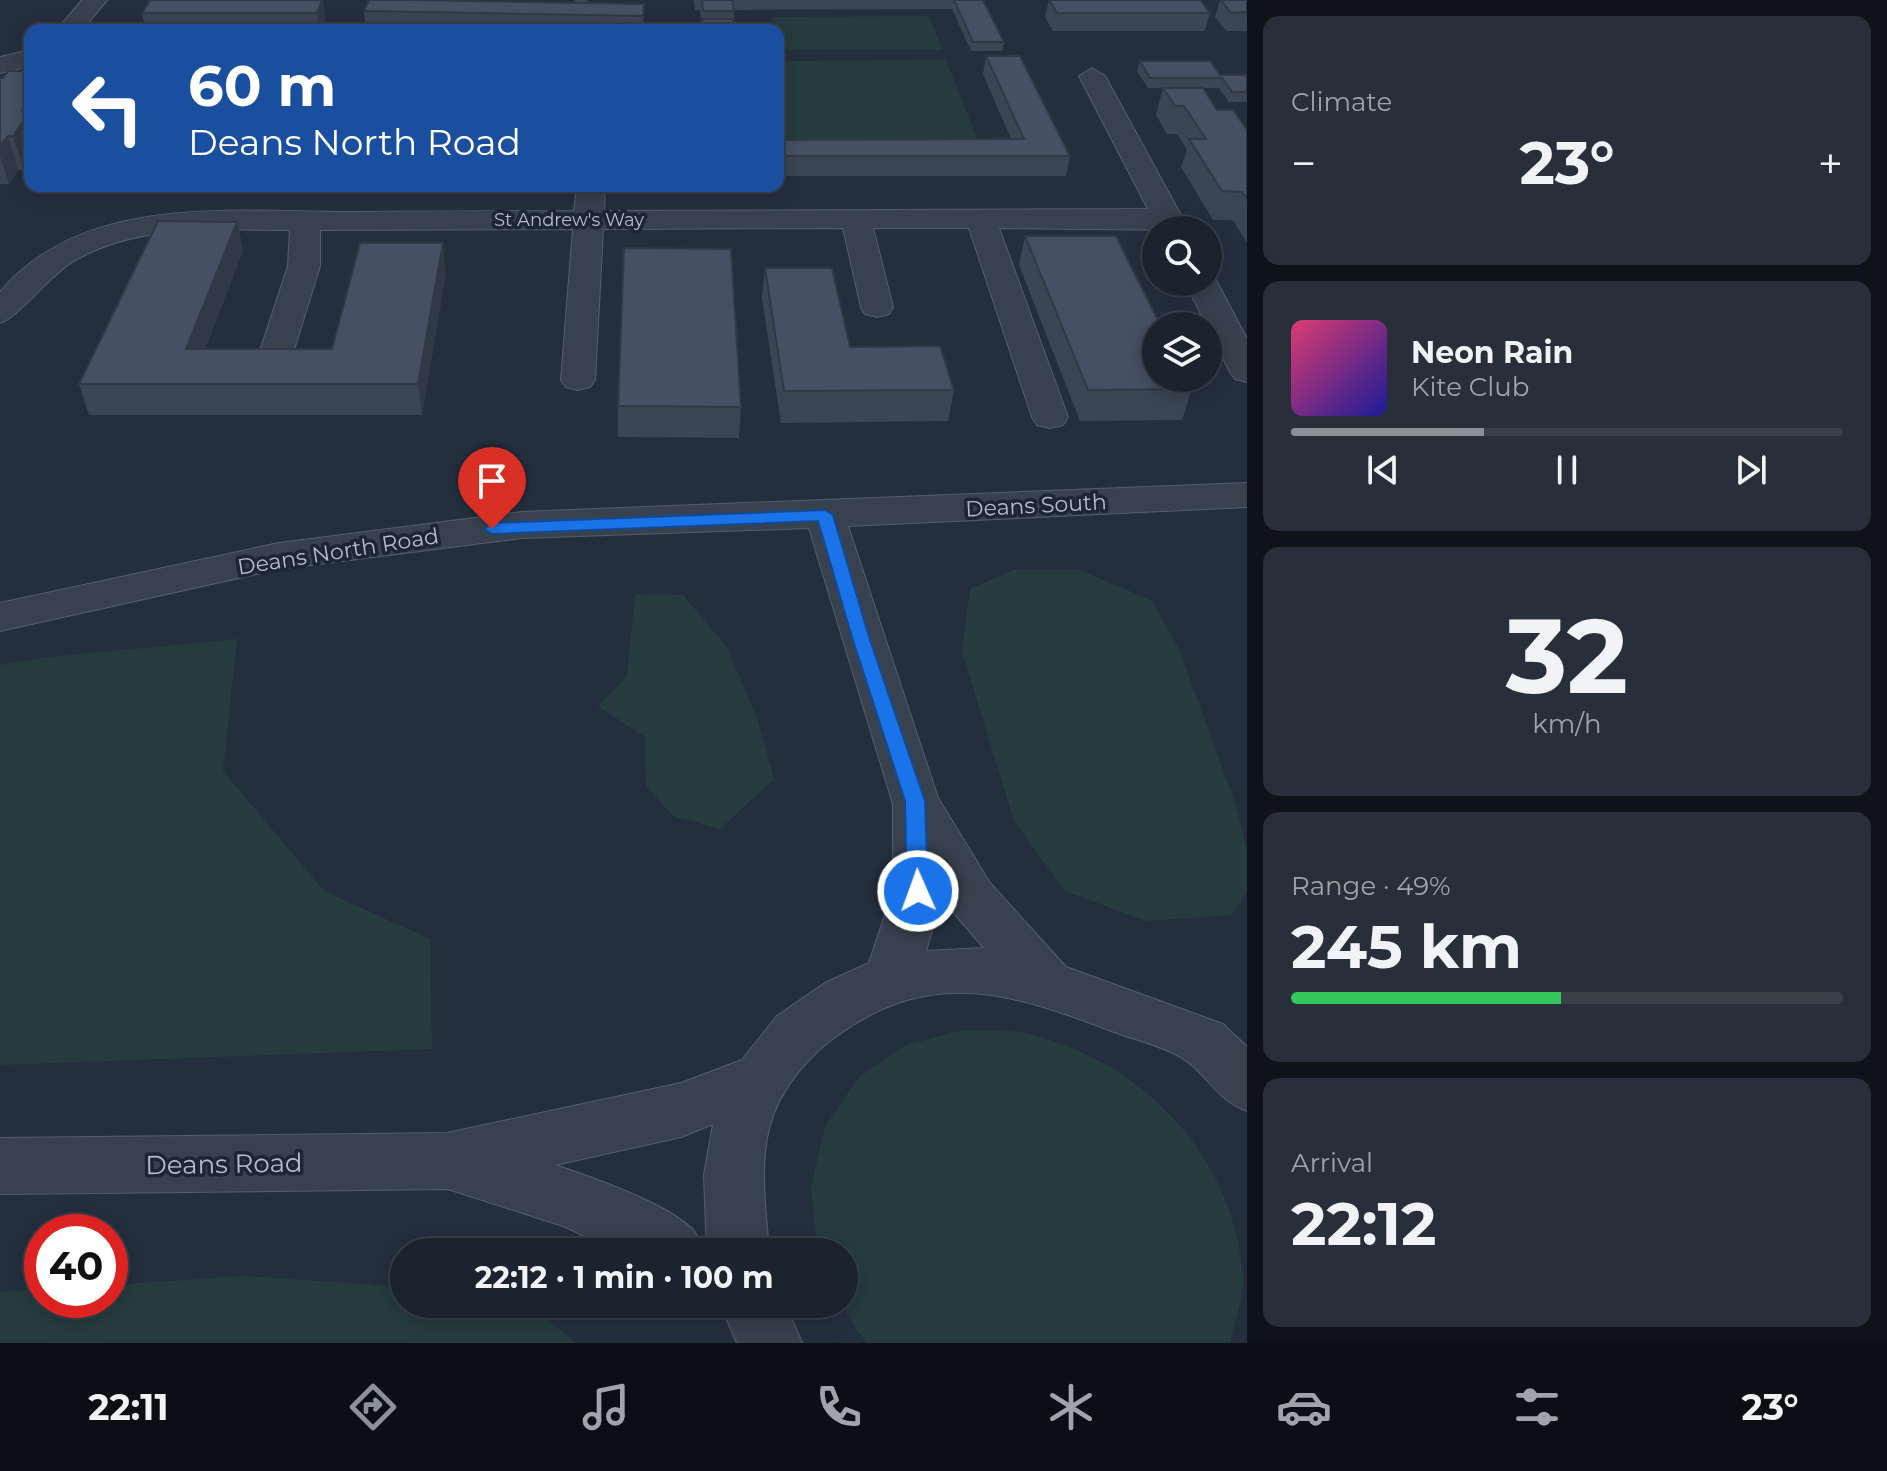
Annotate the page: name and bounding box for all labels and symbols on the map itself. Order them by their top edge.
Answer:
street label: St Andrew's Way [494,209,644,231]
pin [458,447,526,529]
street label: Deans South [965,488,1107,523]
street label: Deans North Road [236,522,441,581]
position arrow [876,849,960,933]
street label: Deans Road [145,1147,303,1181]
speed limit sign: 40 [24,1214,128,1318]

